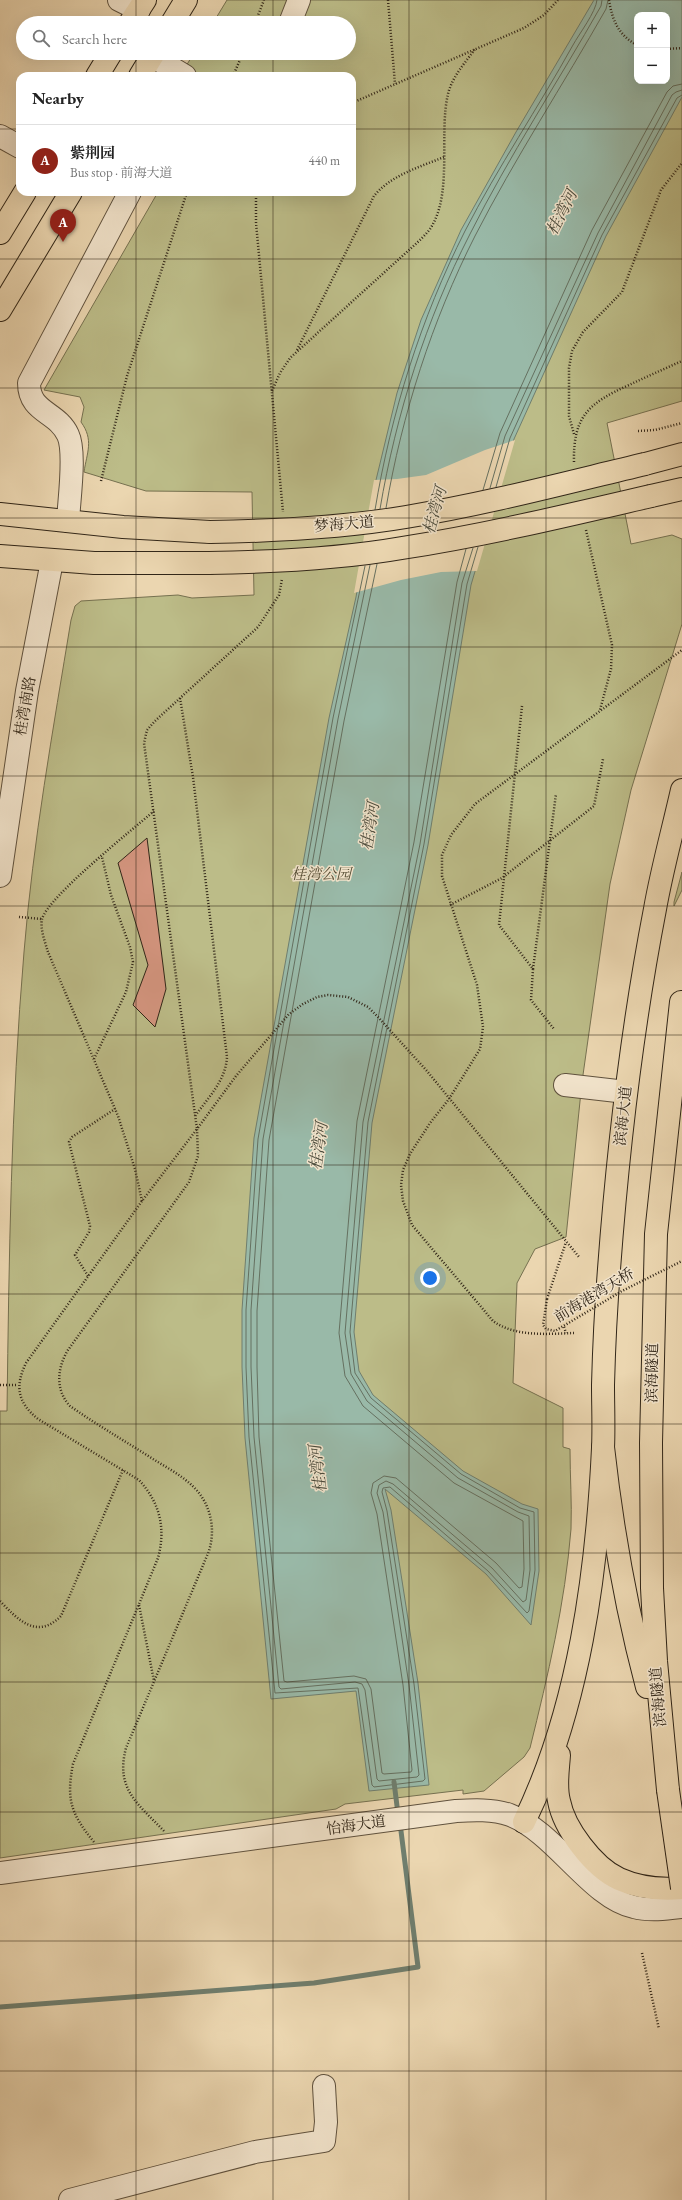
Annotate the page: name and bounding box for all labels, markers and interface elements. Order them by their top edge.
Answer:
map controls [634,12,670,84]
button: + [634,12,670,48]
search box [16,16,356,60]
icon: search [30,27,52,49]
text: Search here [62,29,127,48]
button: − [634,48,670,84]
text: Nearby [32,87,84,109]
text: 紫荆园 [70,143,115,162]
text: A [40,152,50,169]
text: 440 m [309,152,340,169]
text: Bus stop · 前海大道 [70,164,173,181]
water label: 桂湾河 [541,183,583,238]
pin: A [50,209,76,242]
water label: 桂湾河 [418,481,452,536]
street label: 梦海大道 [313,511,375,536]
street label: 桂湾南路 [10,675,39,737]
water label: 桂湾河 [355,798,384,851]
park label: 桂湾公园 [291,864,353,883]
street label: 滨海大道 [610,1085,635,1147]
water label: 桂湾河 [305,1118,333,1171]
street label: 前海港湾天桥 [550,1263,637,1326]
your location [420,1268,440,1288]
street label: 滨海隧道 [641,1343,662,1403]
water label: 桂湾河 [304,1441,331,1494]
street label: 滨海隧道 [645,1666,670,1728]
street label: 怡海大道 [325,1811,387,1838]

